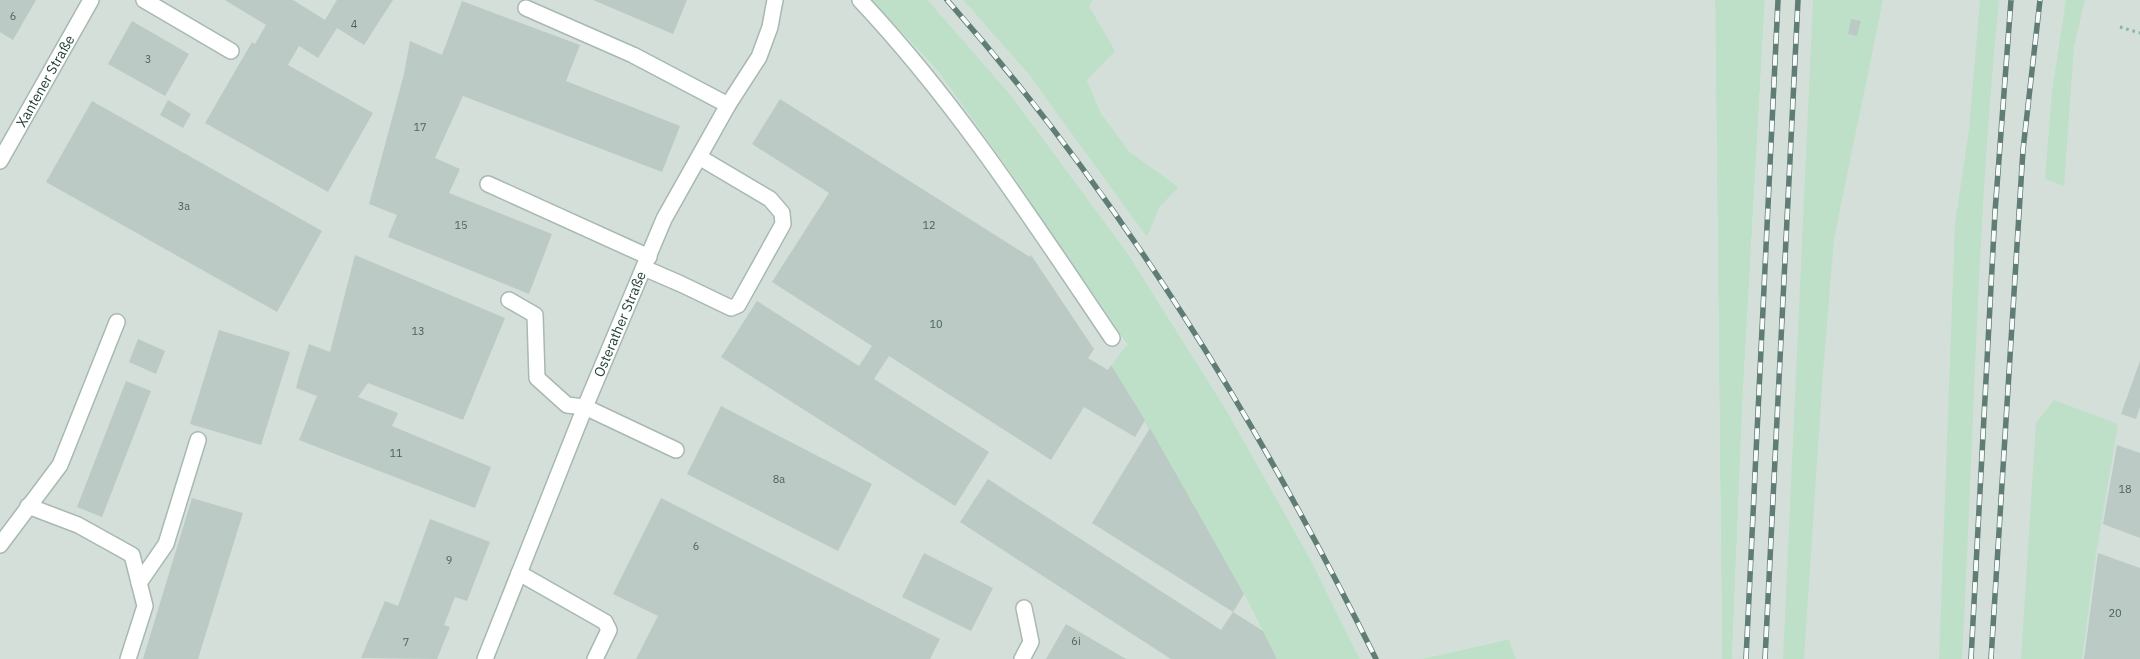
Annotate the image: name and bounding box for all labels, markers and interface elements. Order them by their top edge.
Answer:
house number: 6 [10,9,16,23]
house number: 4 [351,17,358,31]
street label: Xantener Straße [12,31,79,130]
house number: 3 [145,52,151,66]
house number: 17 [413,120,427,134]
house number: 3a [178,199,190,213]
house number: 15 [454,218,468,232]
house number: 12 [922,218,936,232]
street label: Osterather Straße [590,268,650,380]
house number: 10 [929,317,943,331]
house number: 13 [411,324,425,338]
house number: 11 [389,446,403,460]
house number: 8a [773,472,785,486]
house number: 18 [2118,482,2132,496]
house number: 6 [693,539,699,553]
house number: 9 [446,553,452,567]
house number: 20 [2108,606,2122,620]
house number: 6i [1071,634,1081,648]
house number: 7 [403,635,409,649]

